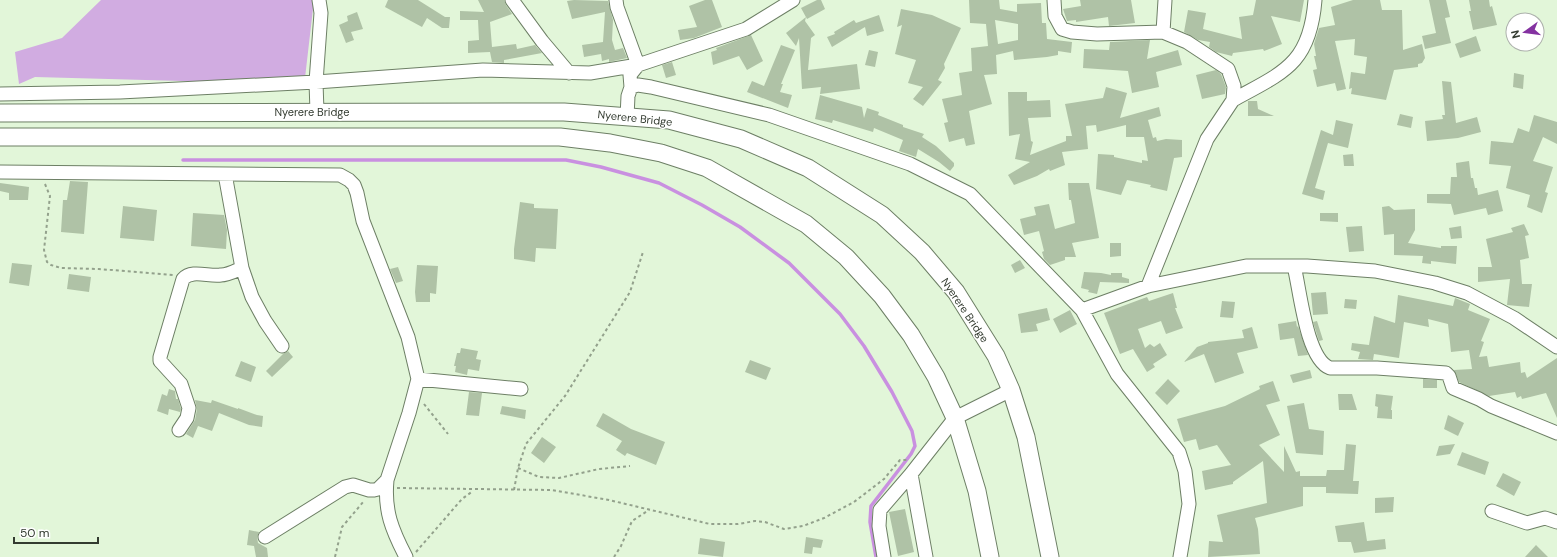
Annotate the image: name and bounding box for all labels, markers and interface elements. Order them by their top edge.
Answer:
north arrow [1505,12,1545,52]
text: N [1508,29,1523,40]
street label: Nyerere Bridge [275,105,350,119]
street label: Nyerere Bridge [597,107,673,129]
street label: Nyerere Bridge [938,275,992,345]
scale bar [14,519,98,545]
text: 50 m [20,525,49,541]

